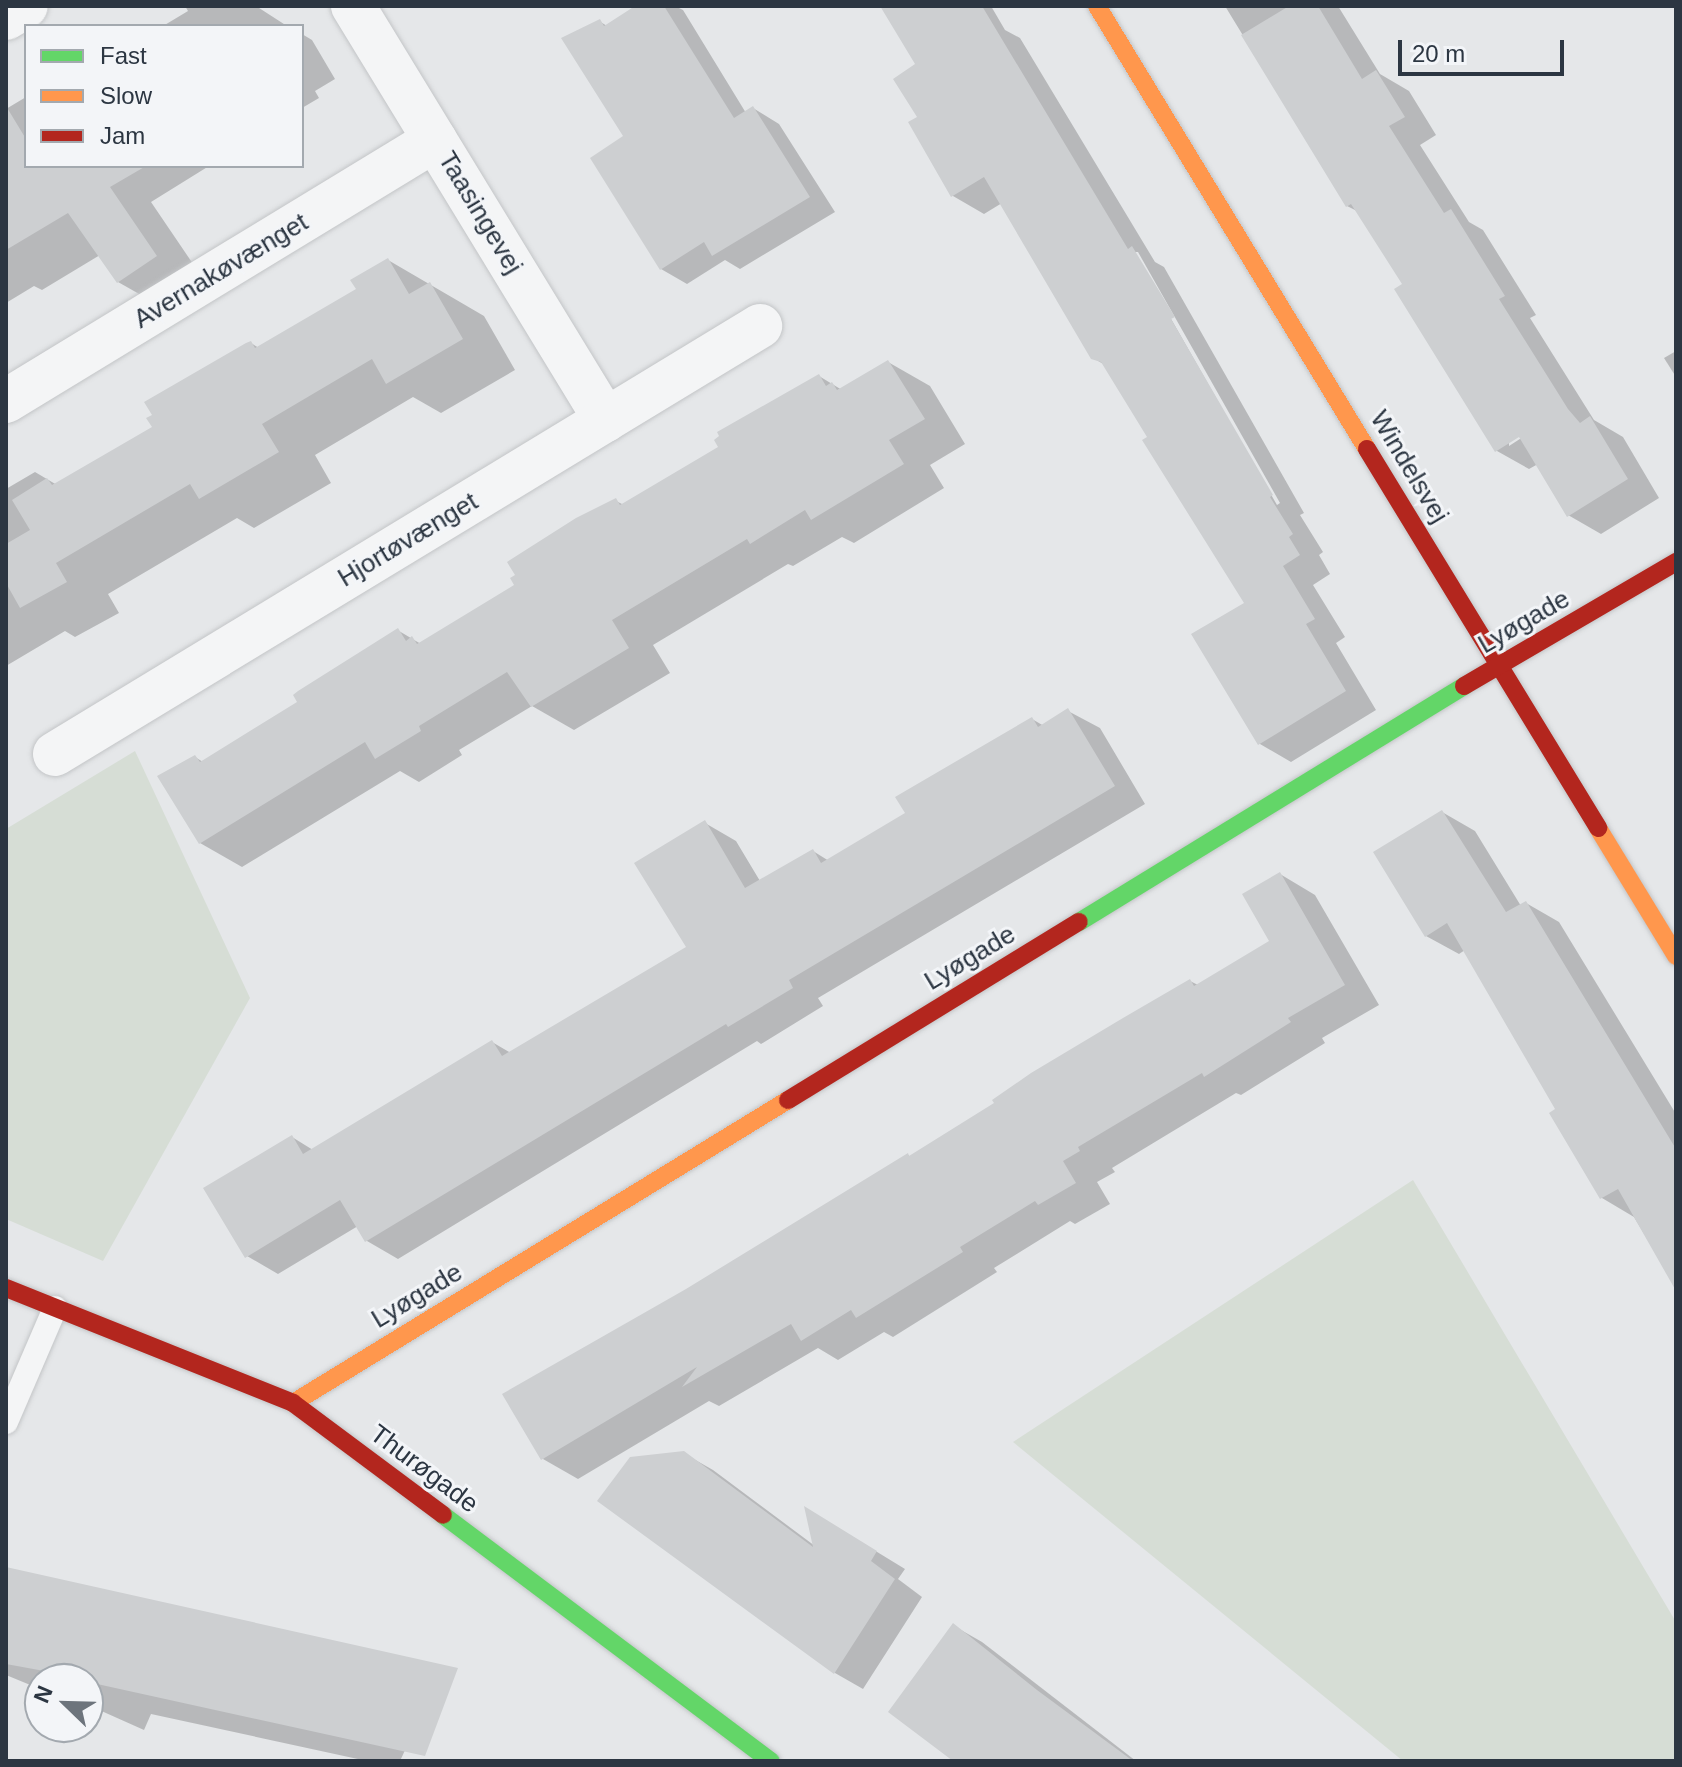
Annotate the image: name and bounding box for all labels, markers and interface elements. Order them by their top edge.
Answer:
legend [24,24,304,168]
scale bar [1402,24,1568,74]
text: 20 m [1412,40,1465,67]
text: Fast [100,42,147,69]
text: Slow [100,82,152,109]
text: Jam [100,122,145,149]
street label: Taasingevej [431,146,529,280]
street label: Avernakøvænget [128,207,314,335]
street label: Windelsvej [1363,405,1455,529]
street label: Hjortøvænget [332,486,484,594]
street label: Lyøgade [1473,583,1575,661]
street label: Lyøgade [919,919,1021,997]
street label: Lyøgade [366,1257,468,1335]
street label: Thurøgade [364,1418,484,1520]
north arrow [24,1663,104,1743]
text: N [29,1682,58,1706]

